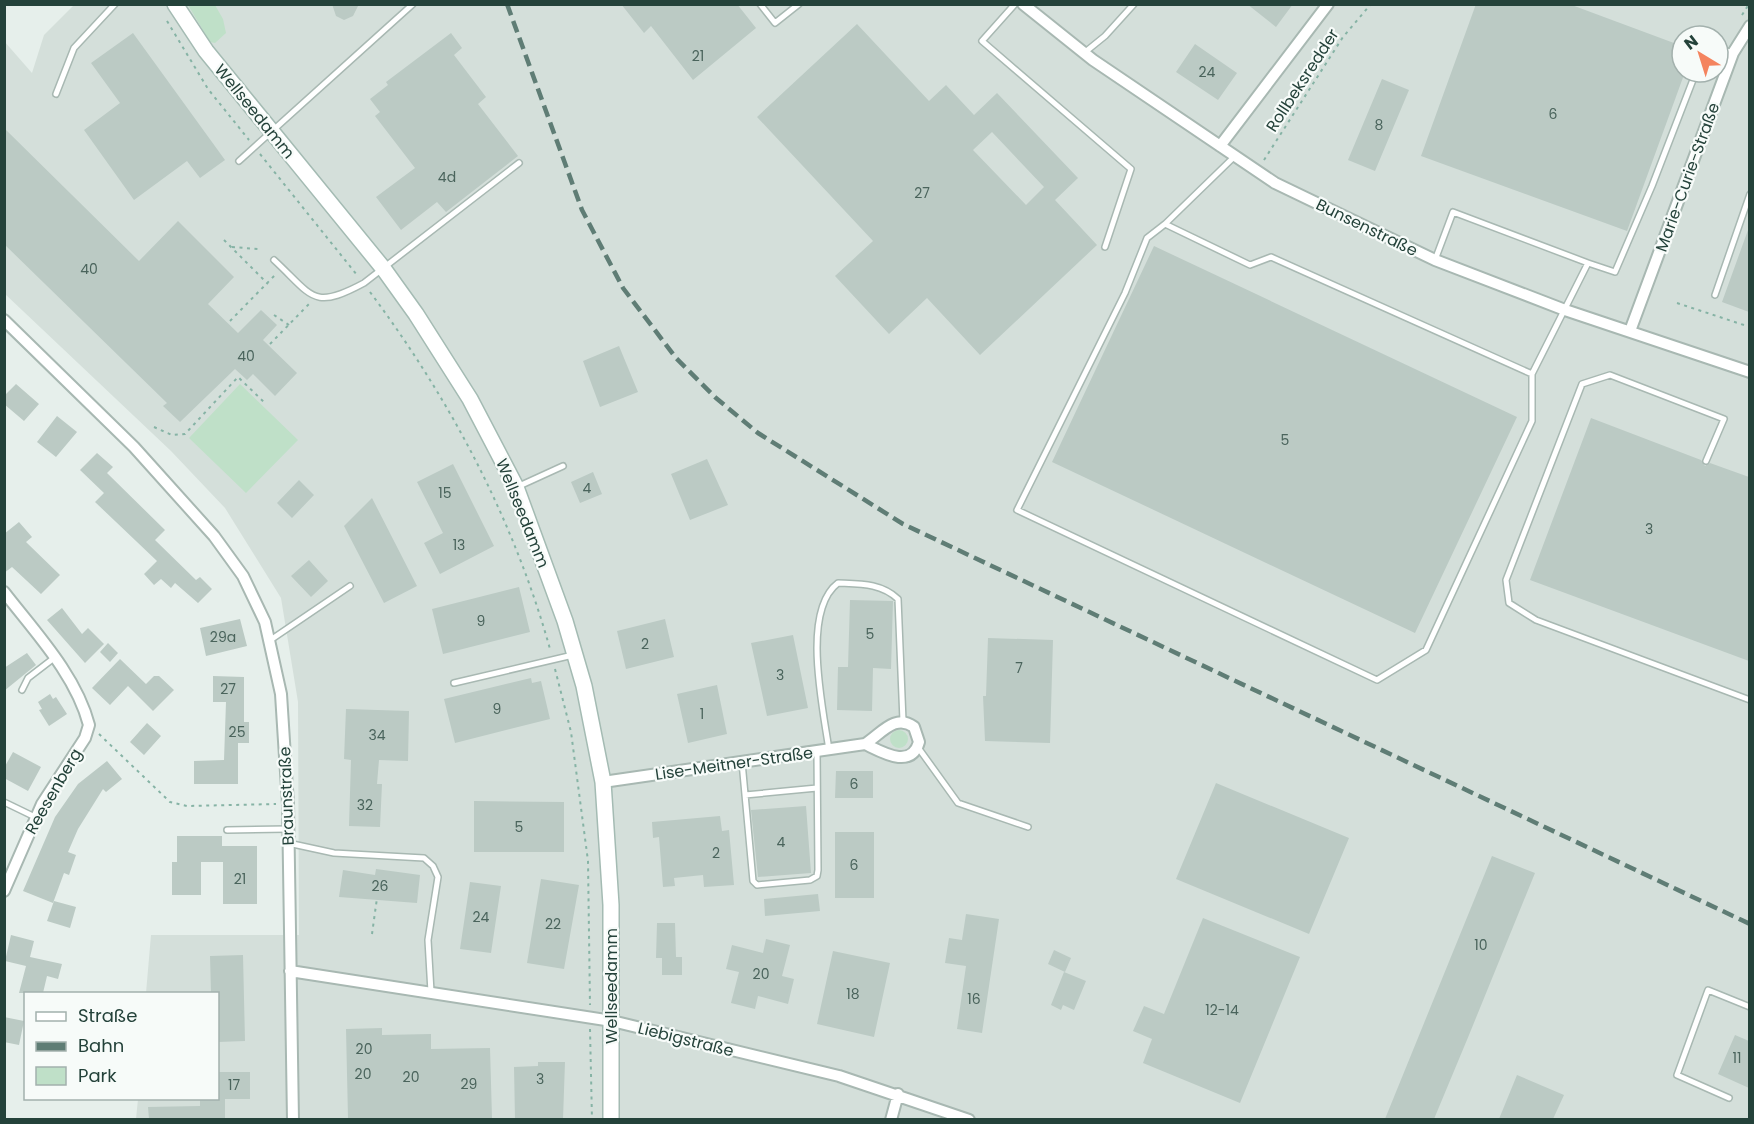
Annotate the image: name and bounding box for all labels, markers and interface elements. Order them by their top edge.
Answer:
street label: Rollbeksredder [1260,24,1344,136]
north arrow [1670,24,1730,84]
text: N [1679,30,1703,55]
house number: 21 [692,46,704,66]
street label: Wellseedamm [209,59,300,164]
house number: 24 [1199,62,1216,82]
street label: Marie-Curie-Straße [1650,99,1725,255]
house number: 6 [1549,104,1558,124]
house number: 8 [1375,115,1384,135]
house number: 4d [438,167,456,187]
house number: 27 [914,183,930,203]
street label: Bunsenstraße [1312,193,1422,262]
house number: 40 [80,259,98,279]
house number: 40 [237,346,255,366]
house number: 5 [1281,430,1289,450]
street label: Wellseedamm [490,455,555,571]
house number: 4 [583,478,592,498]
house number: 15 [438,483,452,503]
house number: 3 [1645,519,1653,539]
house number: 13 [453,535,465,555]
house number: 9 [477,611,485,631]
house number: 5 [866,624,874,644]
house number: 29a [210,627,236,647]
house number: 2 [641,634,649,654]
house number: 7 [1015,658,1023,678]
house number: 3 [776,665,784,685]
house number: 27 [220,679,236,699]
house number: 9 [493,699,501,719]
house number: 1 [700,704,704,724]
house number: 25 [229,722,245,742]
house number: 34 [368,725,386,745]
street label: Lise-Meitner-Straße [654,741,815,786]
street label: Reesenberg [20,744,87,838]
street label: Braunstraße [273,746,300,846]
house number: 6 [850,774,859,794]
house number: 32 [357,795,373,815]
house number: 5 [515,817,523,837]
house number: 4 [777,832,786,852]
house number: 2 [712,843,720,863]
house number: 6 [850,855,859,875]
house number: 21 [234,869,246,889]
house number: 26 [372,876,389,896]
house number: 24 [473,907,490,927]
house number: 22 [545,914,561,934]
street label: Wellseedamm [600,928,623,1044]
house number: 10 [1474,935,1488,955]
house number: 20 [753,964,769,984]
house number: 18 [846,984,860,1004]
house number: 16 [967,989,981,1009]
legend [24,992,219,1100]
house number: 12-14 [1205,1000,1239,1020]
text: Straße [78,1003,137,1028]
street label: Liebigstraße [635,1016,736,1063]
text: Bahn [78,1033,124,1058]
house number: 20 [356,1039,372,1059]
house number: 11 [1733,1048,1741,1068]
text: Park [78,1063,117,1088]
house number: 20 [355,1064,371,1084]
house number: 20 [403,1067,419,1087]
house number: 3 [536,1069,544,1089]
house number: 29 [461,1074,477,1094]
house number: 17 [228,1075,240,1095]

